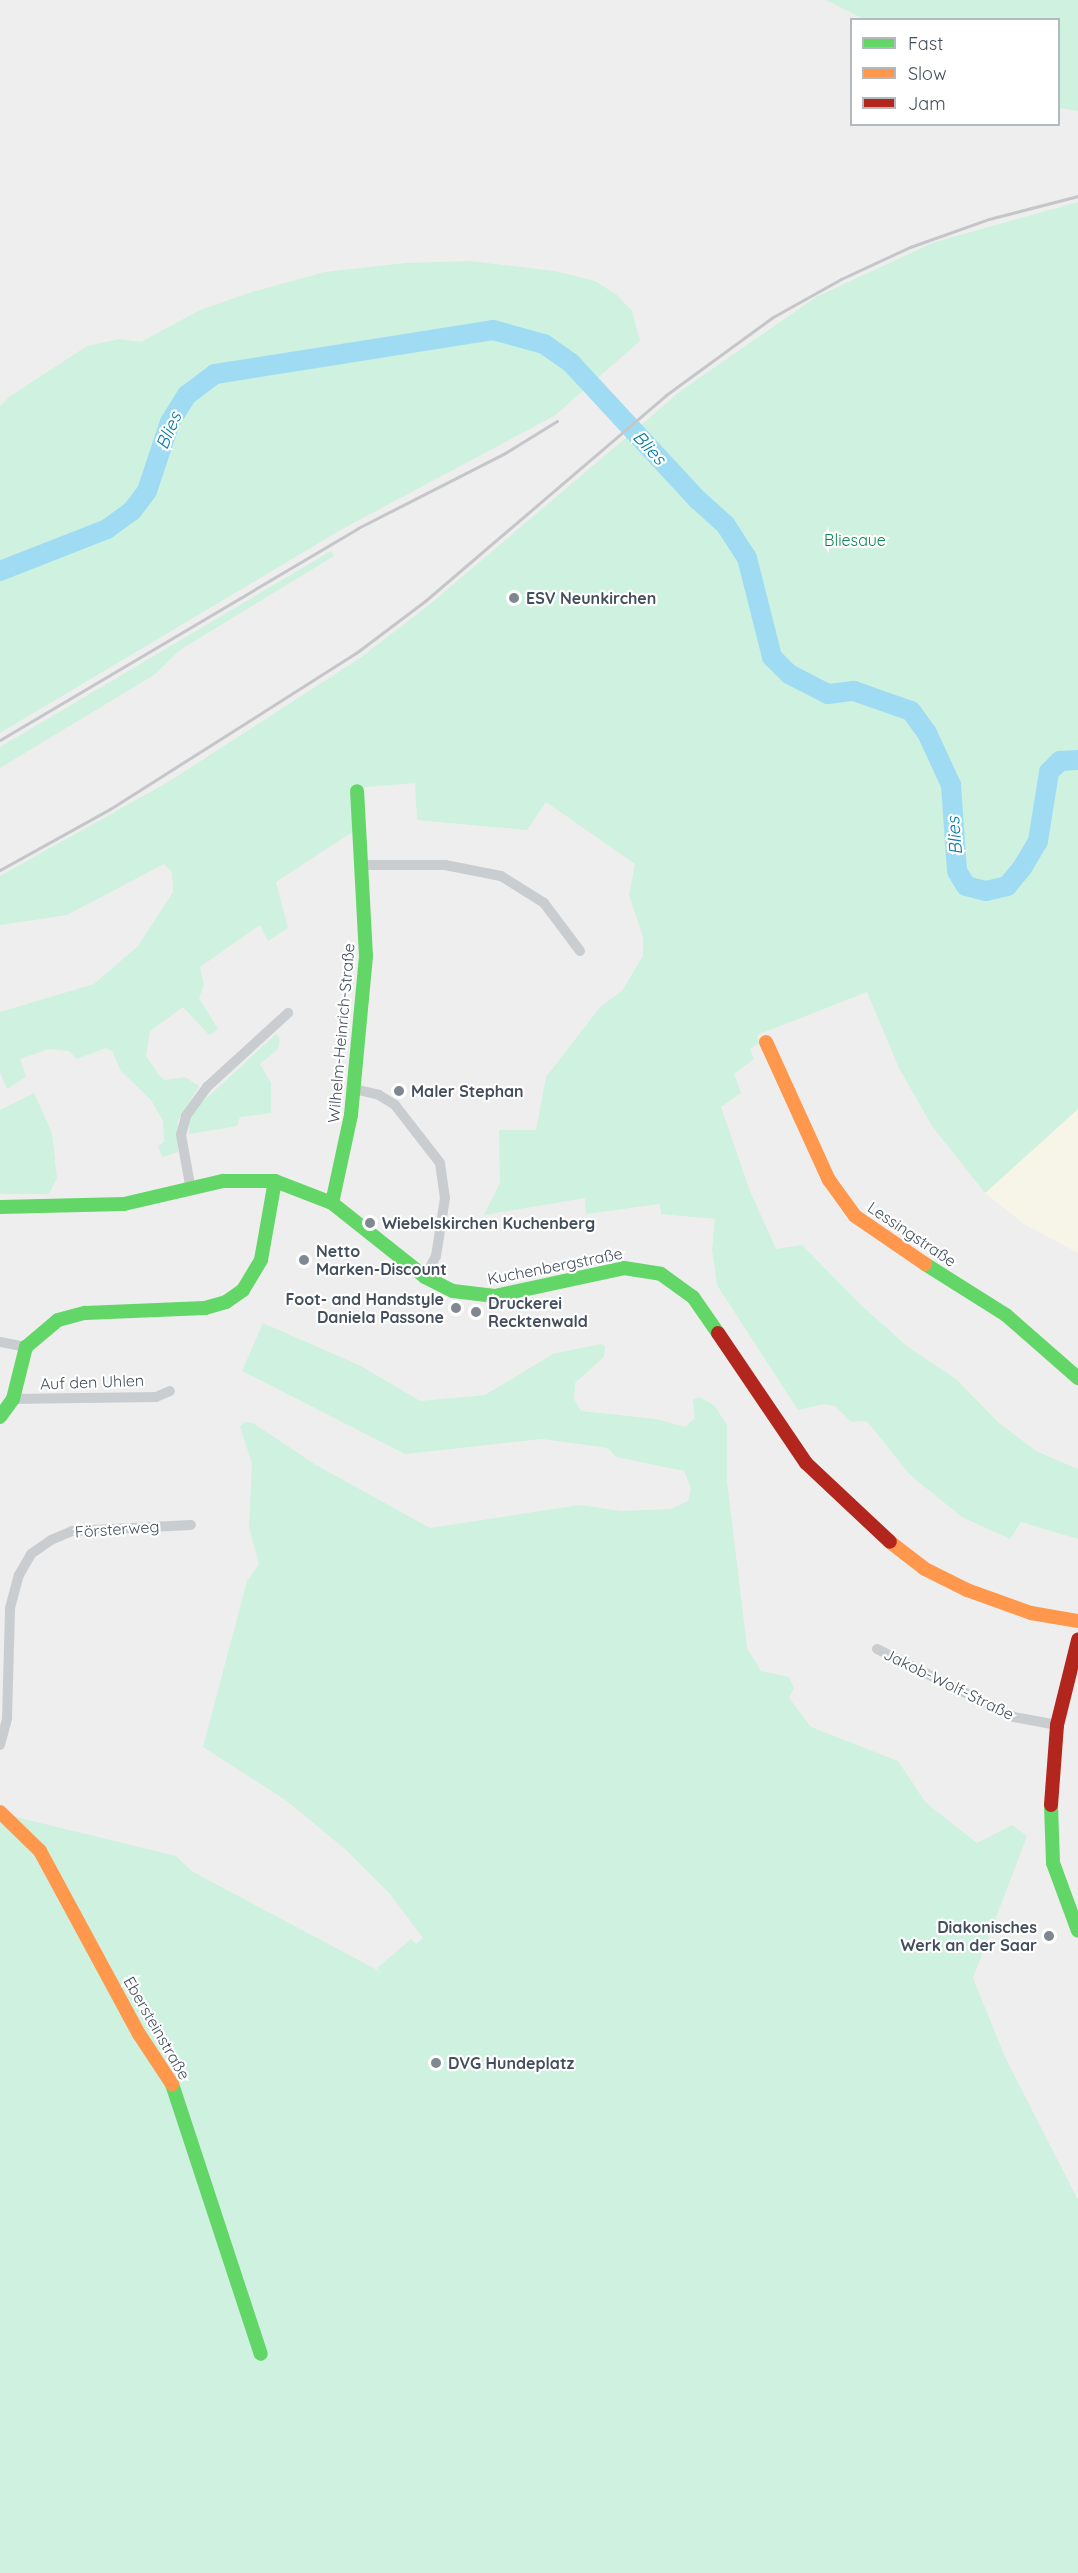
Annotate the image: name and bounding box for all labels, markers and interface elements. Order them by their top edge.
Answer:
legend [850,18,1060,126]
text: Fast [908,32,943,55]
text: Slow [908,62,946,85]
text: Jam [908,92,946,115]
water label: Blies [152,409,186,453]
water label: Blies [628,427,670,469]
park label: Bliesaue [824,530,886,550]
place label: ESV Neunkirchen [526,588,656,608]
marker: ESV Neunkirchen [507,591,521,605]
water label: Blies [943,816,967,856]
street label: Wilhelm-Heinrich-Straße [324,942,358,1124]
place label: Maler Stephan [411,1081,524,1101]
marker: Maler Stephan [392,1084,406,1098]
street label: Lessingstraße [864,1197,960,1271]
place label: Wiebelskirchen Kuchenberg [382,1213,595,1233]
marker: Wiebelskirchen Kuchenberg [363,1216,377,1230]
place label: Netto Marken-Discount [316,1241,447,1279]
street label: Kuchenbergstraße [486,1243,624,1289]
marker: Netto Marken-Discount [297,1253,311,1267]
place label: Foot- and Handstyle Daniela Passone [285,1289,444,1327]
place label: Druckerei Recktenwald [488,1293,588,1331]
marker: Foot- and Handstyle Daniela Passone [449,1301,463,1315]
marker: Druckerei Recktenwald [469,1305,483,1319]
street label: Auf den Uhlen [40,1371,144,1393]
street label: Försterweg [74,1516,160,1542]
street label: Jakob-Wolf-Straße [881,1644,1017,1724]
place label: Diakonisches Werk an der Saar [900,1917,1037,1955]
marker: Diakonisches Werk an der Saar [1042,1929,1056,1943]
street label: Ebersteinstraße [120,1973,194,2083]
place label: DVG Hundeplatz [448,2053,574,2073]
marker: DVG Hundeplatz [429,2056,443,2070]

